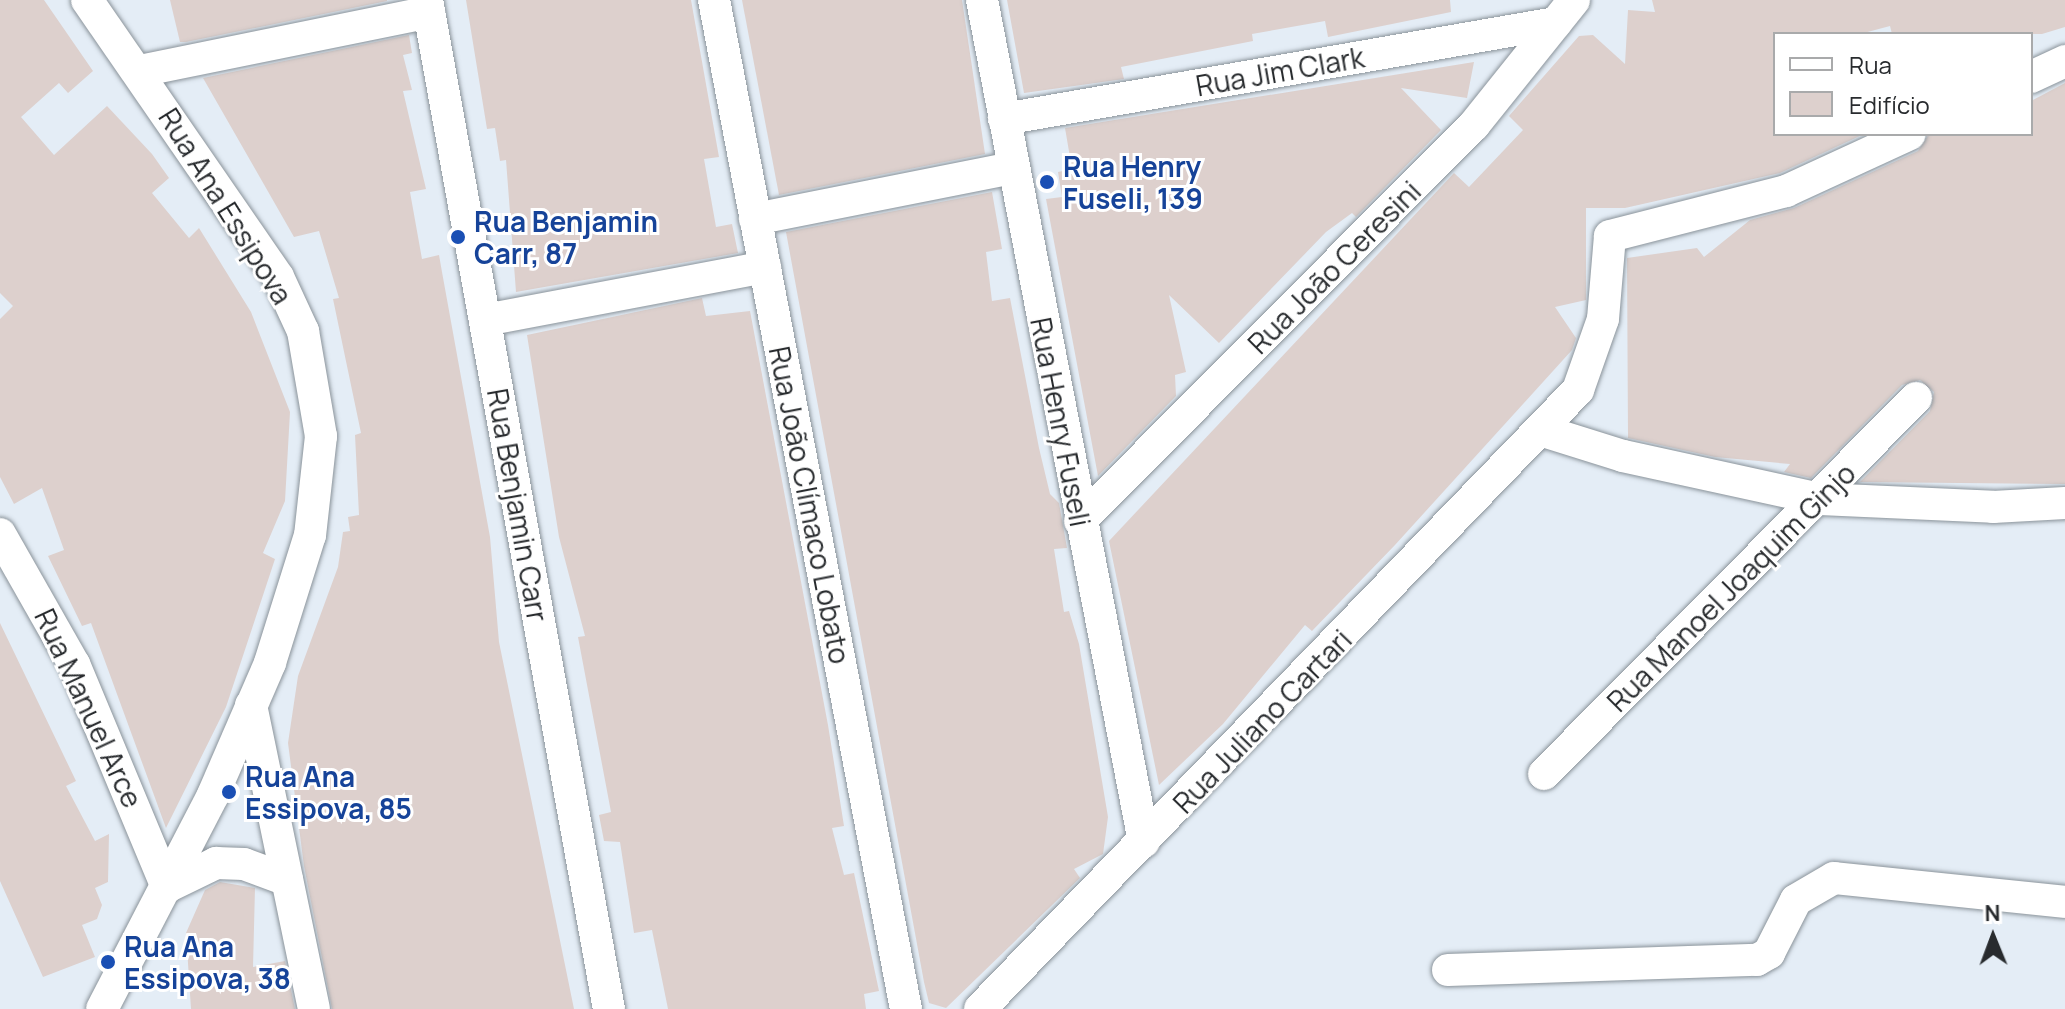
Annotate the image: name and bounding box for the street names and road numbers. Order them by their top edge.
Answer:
street label: Rua Jim Clark [1193,40,1367,102]
street label: Rua Ana Essipova [152,102,300,310]
street label: Rua João Ceresini [1241,174,1427,360]
street label: Rua Henry Fuseli [1024,315,1098,529]
street label: Rua João Clímaco Lobato [763,343,857,667]
street label: Rua Benjamin Carr [481,386,555,624]
street label: Rua Manoel Joaquim Ginjo [1600,456,1862,718]
street label: Rua Manuel Arce [28,603,150,813]
street label: Rua Juliano Cartari [1166,622,1358,820]

